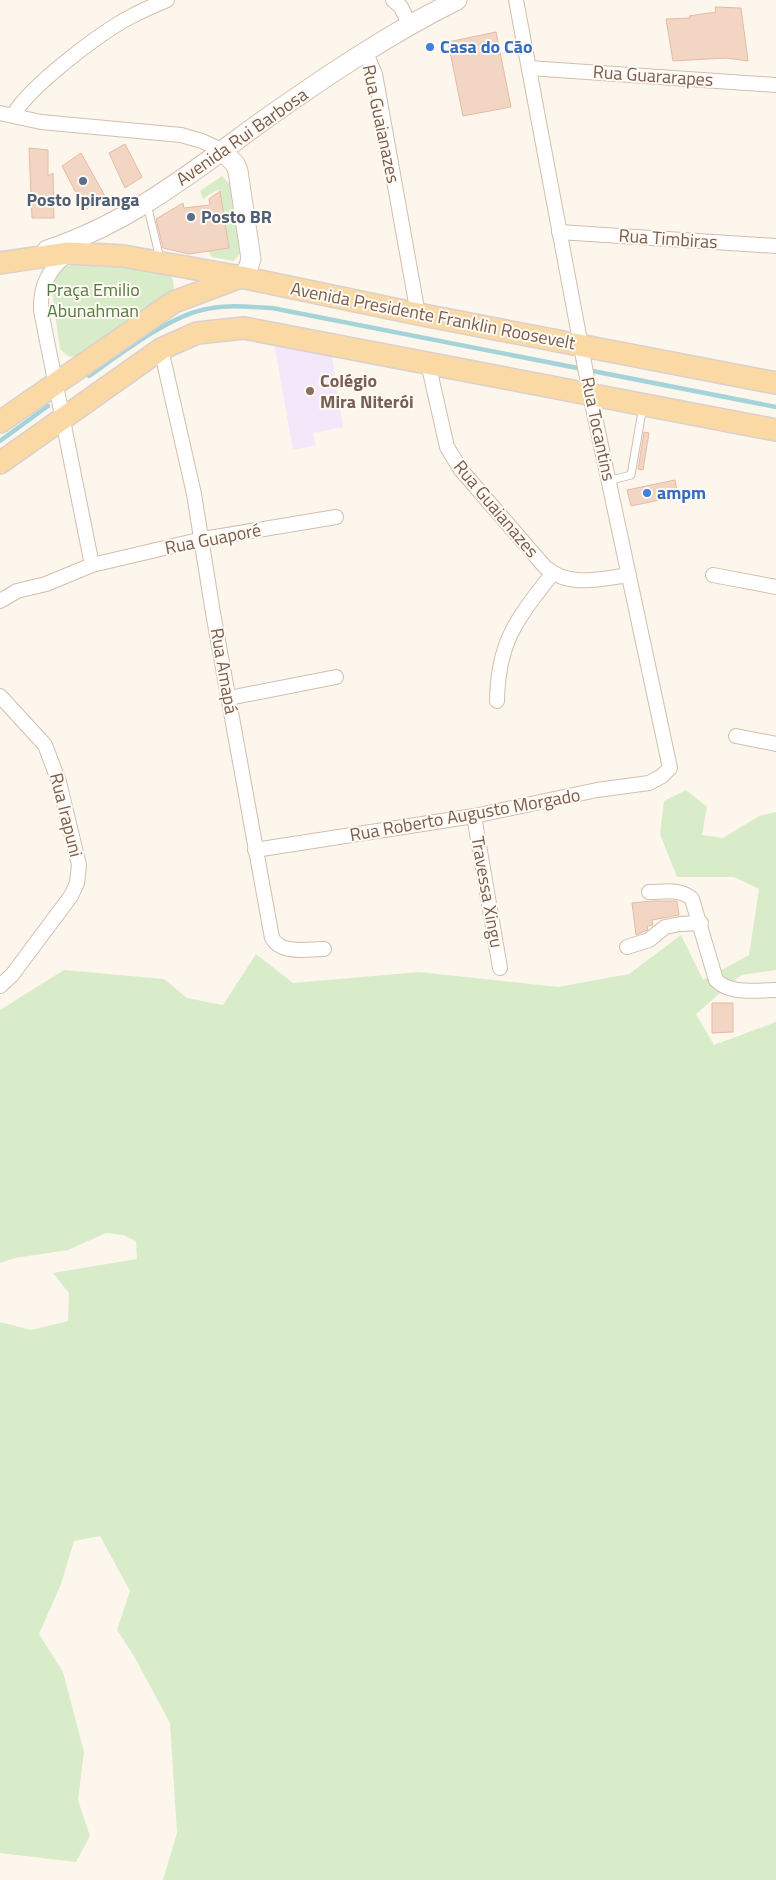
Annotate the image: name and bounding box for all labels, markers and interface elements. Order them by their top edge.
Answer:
place label: Casa do Cão [440,33,533,60]
marker: Casa do Cão [424,41,436,53]
street label: Rua Guararapes [592,58,714,93]
street label: Rua Guaianazes [356,62,407,186]
street label: Avenida Rui Barbosa [170,81,313,192]
marker: Posto Ipiranga [77,175,89,187]
place label: Posto Ipiranga [26,186,140,213]
place label: Posto BR [201,203,272,230]
marker: Posto BR [185,211,197,223]
street label: Rua Timbiras [618,222,718,255]
street label: Avenida Presidente Franklin Roosevelt [288,275,578,357]
park label: Praça Emilio Abunahman [46,276,140,324]
place label: Colégio Mira Niterói [320,367,414,415]
street label: Rua Tocantins [574,374,623,483]
marker: Colégio Mira Niterói [304,385,316,397]
street label: Rua Guaianazes [447,454,545,564]
place label: ampm [657,479,706,506]
marker: ampm [641,487,653,499]
street label: Rua Guaporé [163,516,263,561]
street label: Rua Amapá [204,626,245,716]
street label: Rua Irapuni [43,770,90,860]
street label: Rua Roberto Augusto Morgado [347,781,582,848]
street label: Travessa Xingu [464,834,511,950]

